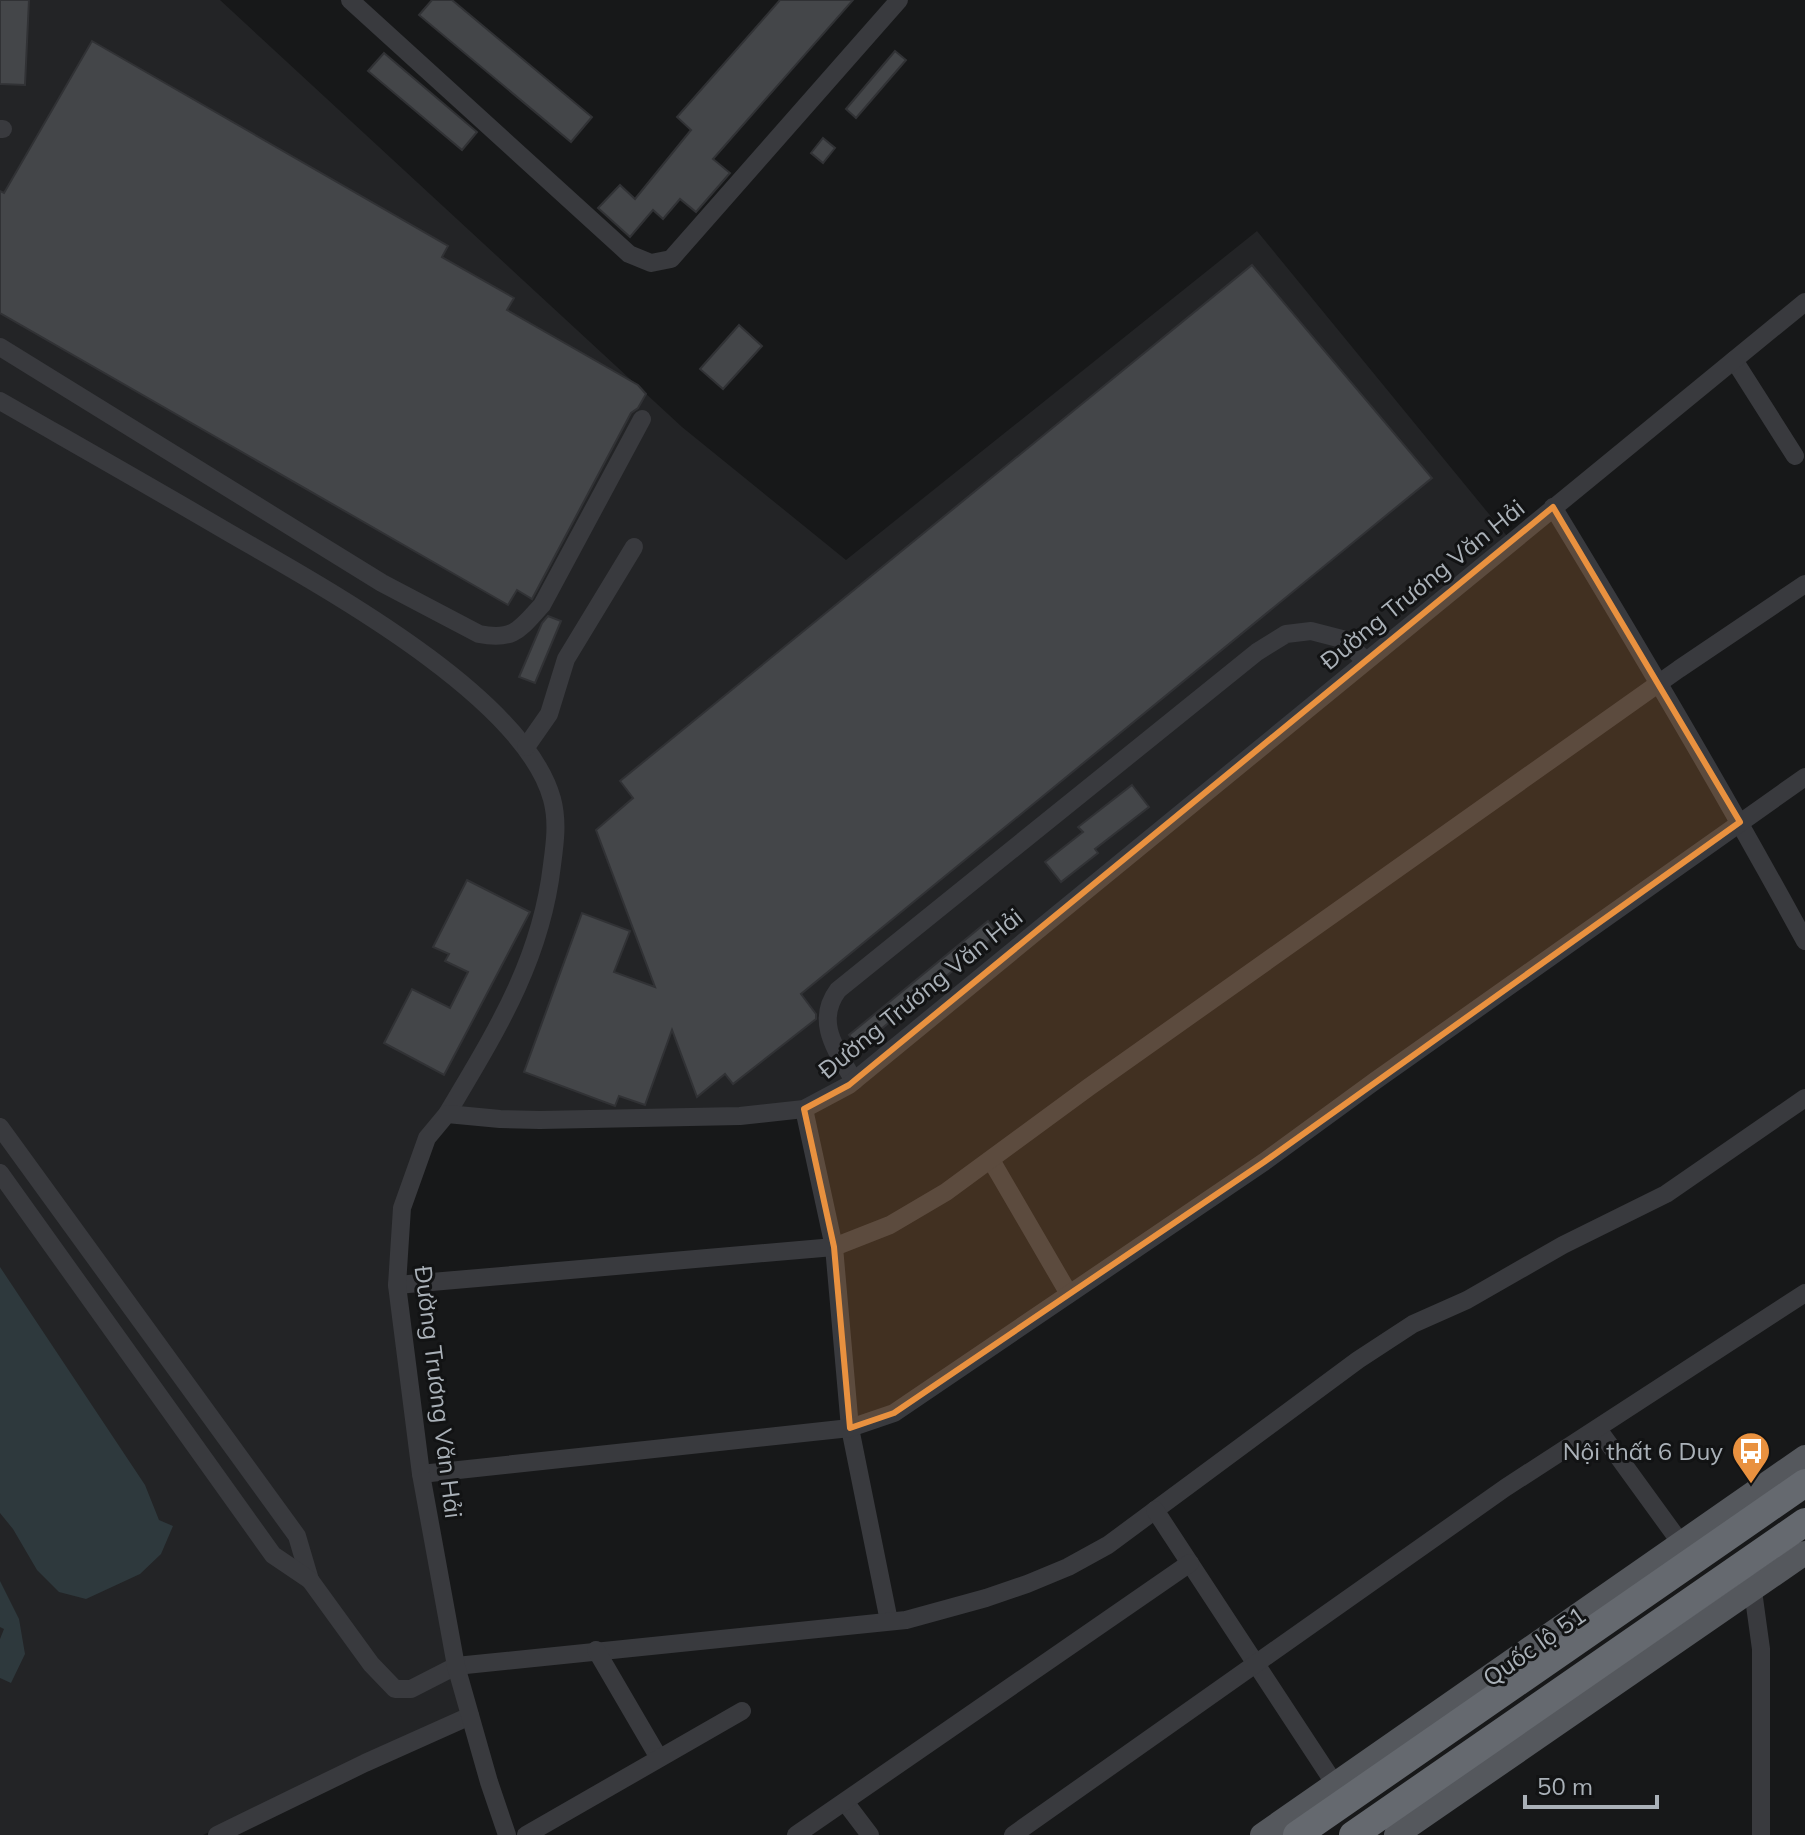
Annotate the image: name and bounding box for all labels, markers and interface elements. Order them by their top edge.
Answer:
street label: Đường Trương Văn Hải [1314,492,1530,676]
street label: Đường Trương Văn Hải [812,901,1028,1085]
street label: Đường Trương Văn Hải [409,1264,469,1520]
bus stop icon: Nội thất 6 Duy [1730,1430,1772,1485]
place label: Nội thất 6 Duy [1563,1436,1723,1466]
street label: Quốc lộ 51 [1477,1600,1591,1692]
scale bar [1525,1759,1657,1809]
text: 50 m [1537,1771,1593,1801]

